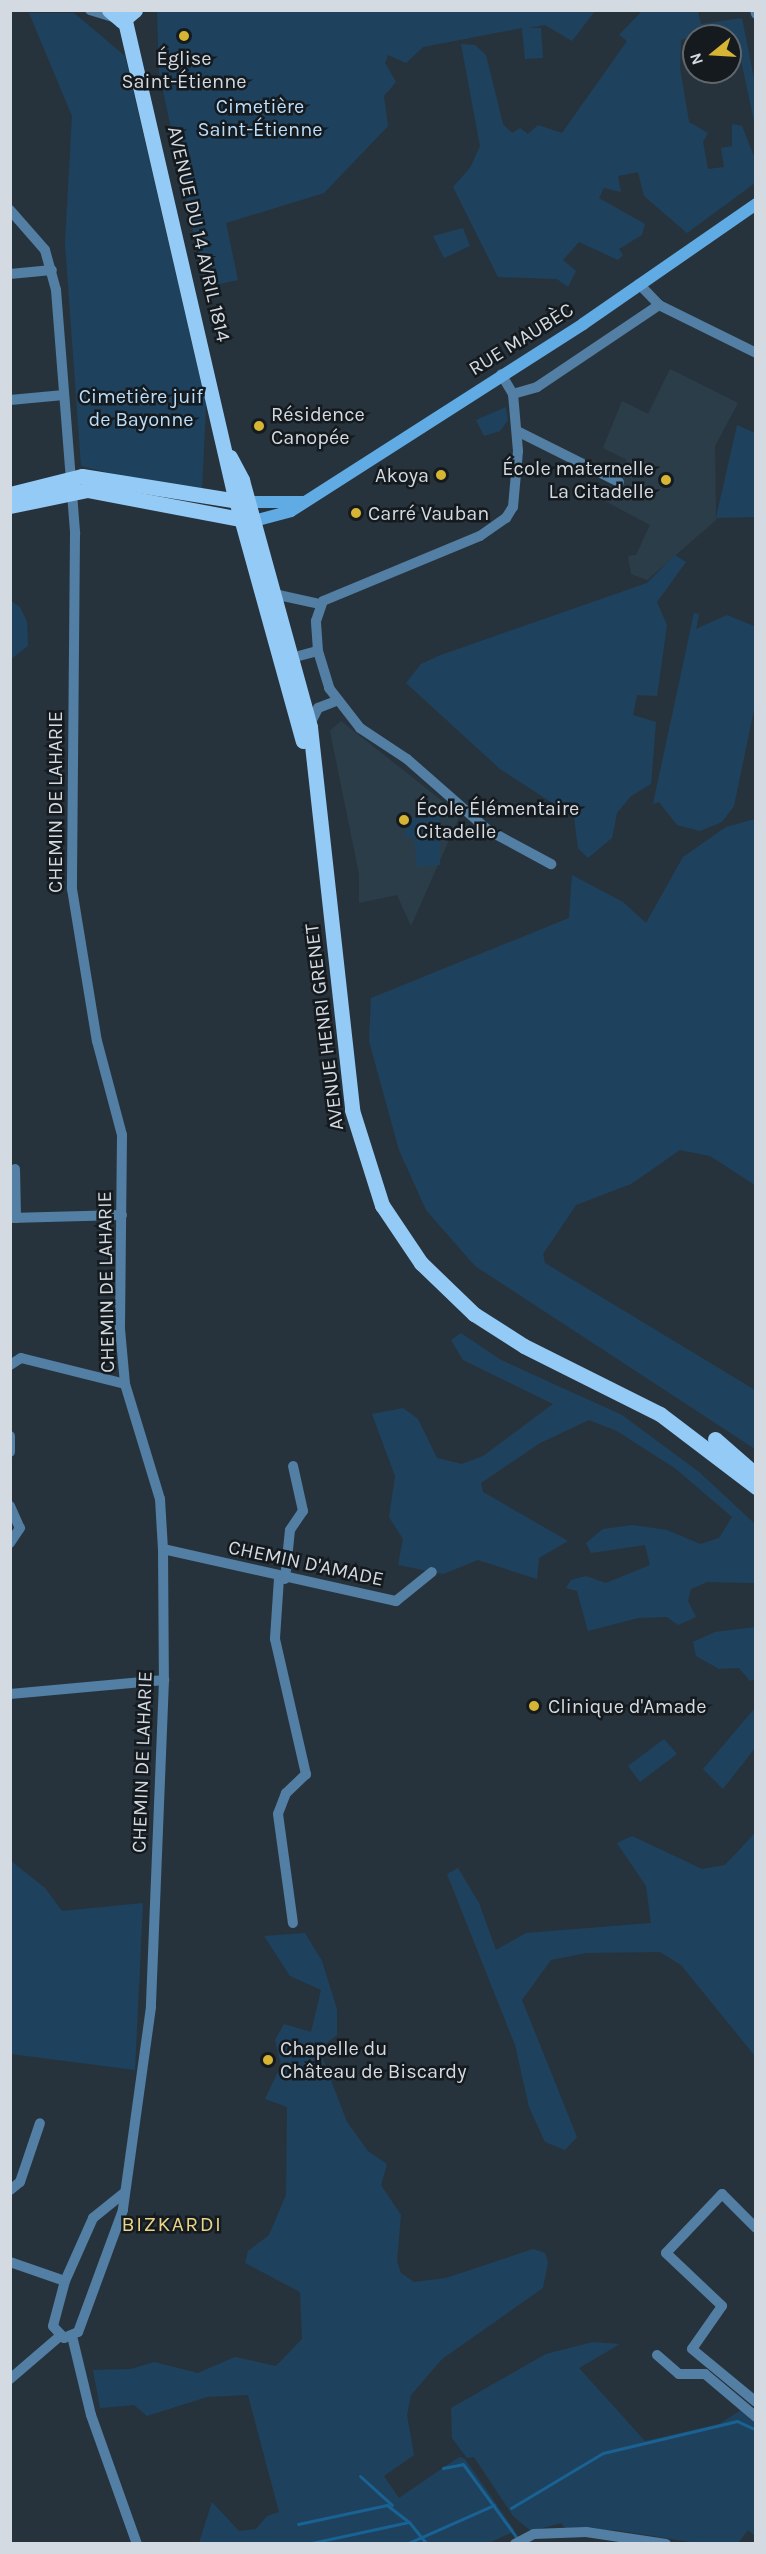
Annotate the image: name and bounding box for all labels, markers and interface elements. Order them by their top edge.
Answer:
north arrow [682,24,742,84]
marker: Église Saint-Étienne [177,29,191,43]
place label: Église Saint-Étienne [121,46,247,93]
text: N [686,51,707,68]
park label: Cimetière Saint-Étienne [197,95,323,142]
street label: AVENUE DU 14 AVRIL 1814 [163,124,235,344]
street label: RUE MAUBÈC [464,297,578,381]
park label: Cimetière juif de Bayonne [79,385,203,432]
place label: Résidence Canopée [271,402,365,449]
marker: Résidence Canopée [252,419,266,433]
place label: École maternelle La Citadelle [502,456,654,503]
place label: Akoya [375,463,429,487]
marker: Akoya [434,468,448,482]
marker: École maternelle La Citadelle [659,473,673,487]
place label: Carré Vauban [368,501,489,525]
marker: Carré Vauban [349,506,363,520]
street label: CHEMIN DE LAHARIE [43,711,67,893]
place label: École Élémentaire Citadelle [416,796,579,843]
marker: École Élémentaire Citadelle [397,813,411,827]
street label: AVENUE HENRI GRENET [299,922,349,1132]
street label: CHEMIN DE LAHARIE [92,1191,120,1373]
street label: CHEMIN D'AMADE [226,1535,386,1591]
street label: CHEMIN DE LAHARIE [127,1671,157,1853]
place label: Clinique d'Amade [548,1694,707,1718]
marker: Clinique d'Amade [525,1697,543,1715]
place label: Chapelle du Château de Biscardy [280,2036,466,2083]
marker: Chapelle du Château de Biscardy [261,2053,275,2067]
district label: BIZKARDI [122,2211,222,2237]

